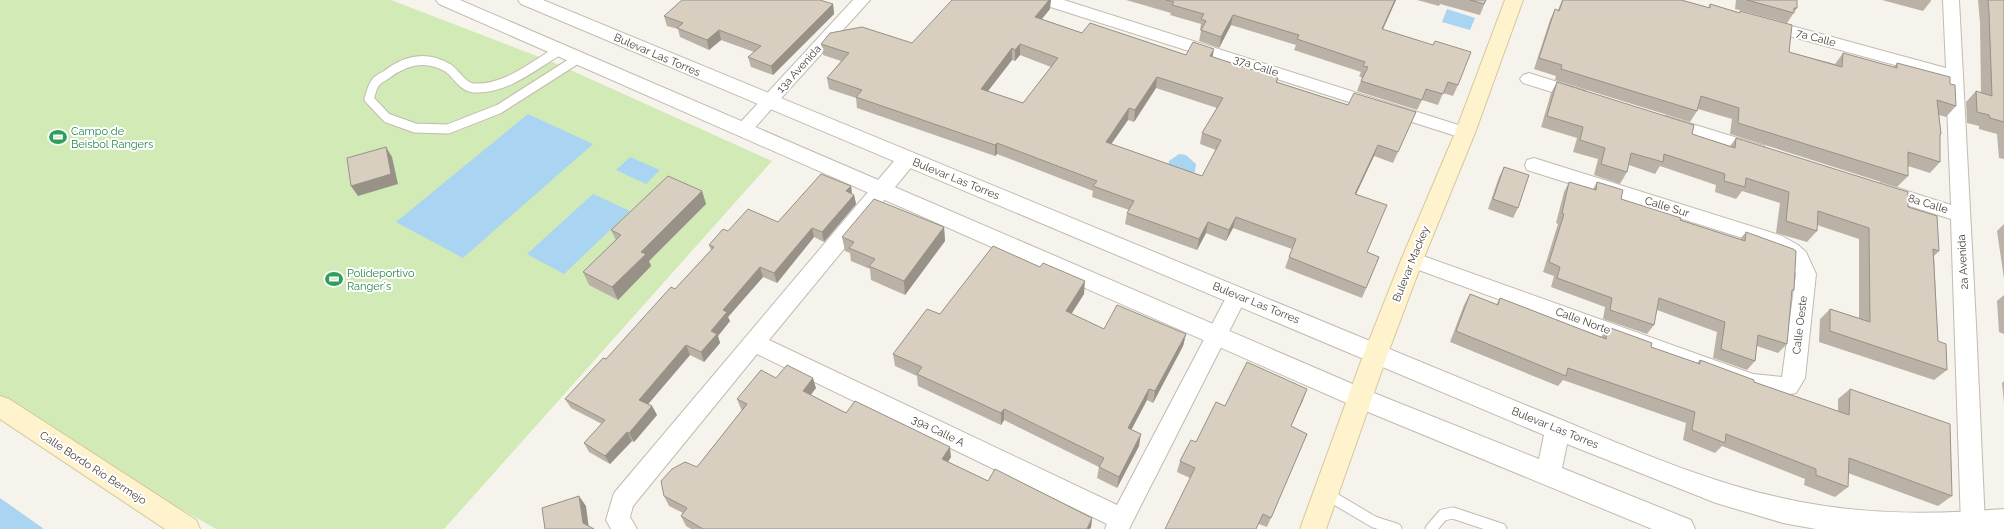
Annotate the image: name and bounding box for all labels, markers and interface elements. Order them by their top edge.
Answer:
street label: 7a Calle [1795,26,1838,50]
street label: Bulevar Las Torres [612,31,702,79]
street label: 13a Avenida [774,42,824,96]
street label: 37a Calle [1232,53,1281,80]
place label: Campo de Beisbol Rangers [71,125,153,151]
sports icon: Campo de Beisbol Rangers [48,127,68,147]
street label: Bulevar Las Torres [911,156,1001,202]
street label: 8a Calle [1906,192,1950,216]
street label: Calle Sur [1643,194,1691,220]
street label: Bulevar Mackey [1390,224,1432,304]
street label: 2a Avenida [1955,234,1971,290]
place label: Polideportivo Ranger´s [347,267,415,293]
sports icon: Polideportivo Ranger´s [324,269,344,289]
street label: Bulevar Las Torres [1211,280,1301,326]
street label: Calle Oeste [1790,294,1810,355]
street label: Calle Norte [1554,305,1613,337]
street label: Bulevar Las Torres [1510,405,1600,451]
street label: 39a Calle A [910,413,967,450]
street label: Calle Bordo Río Bermejo [37,429,149,508]

